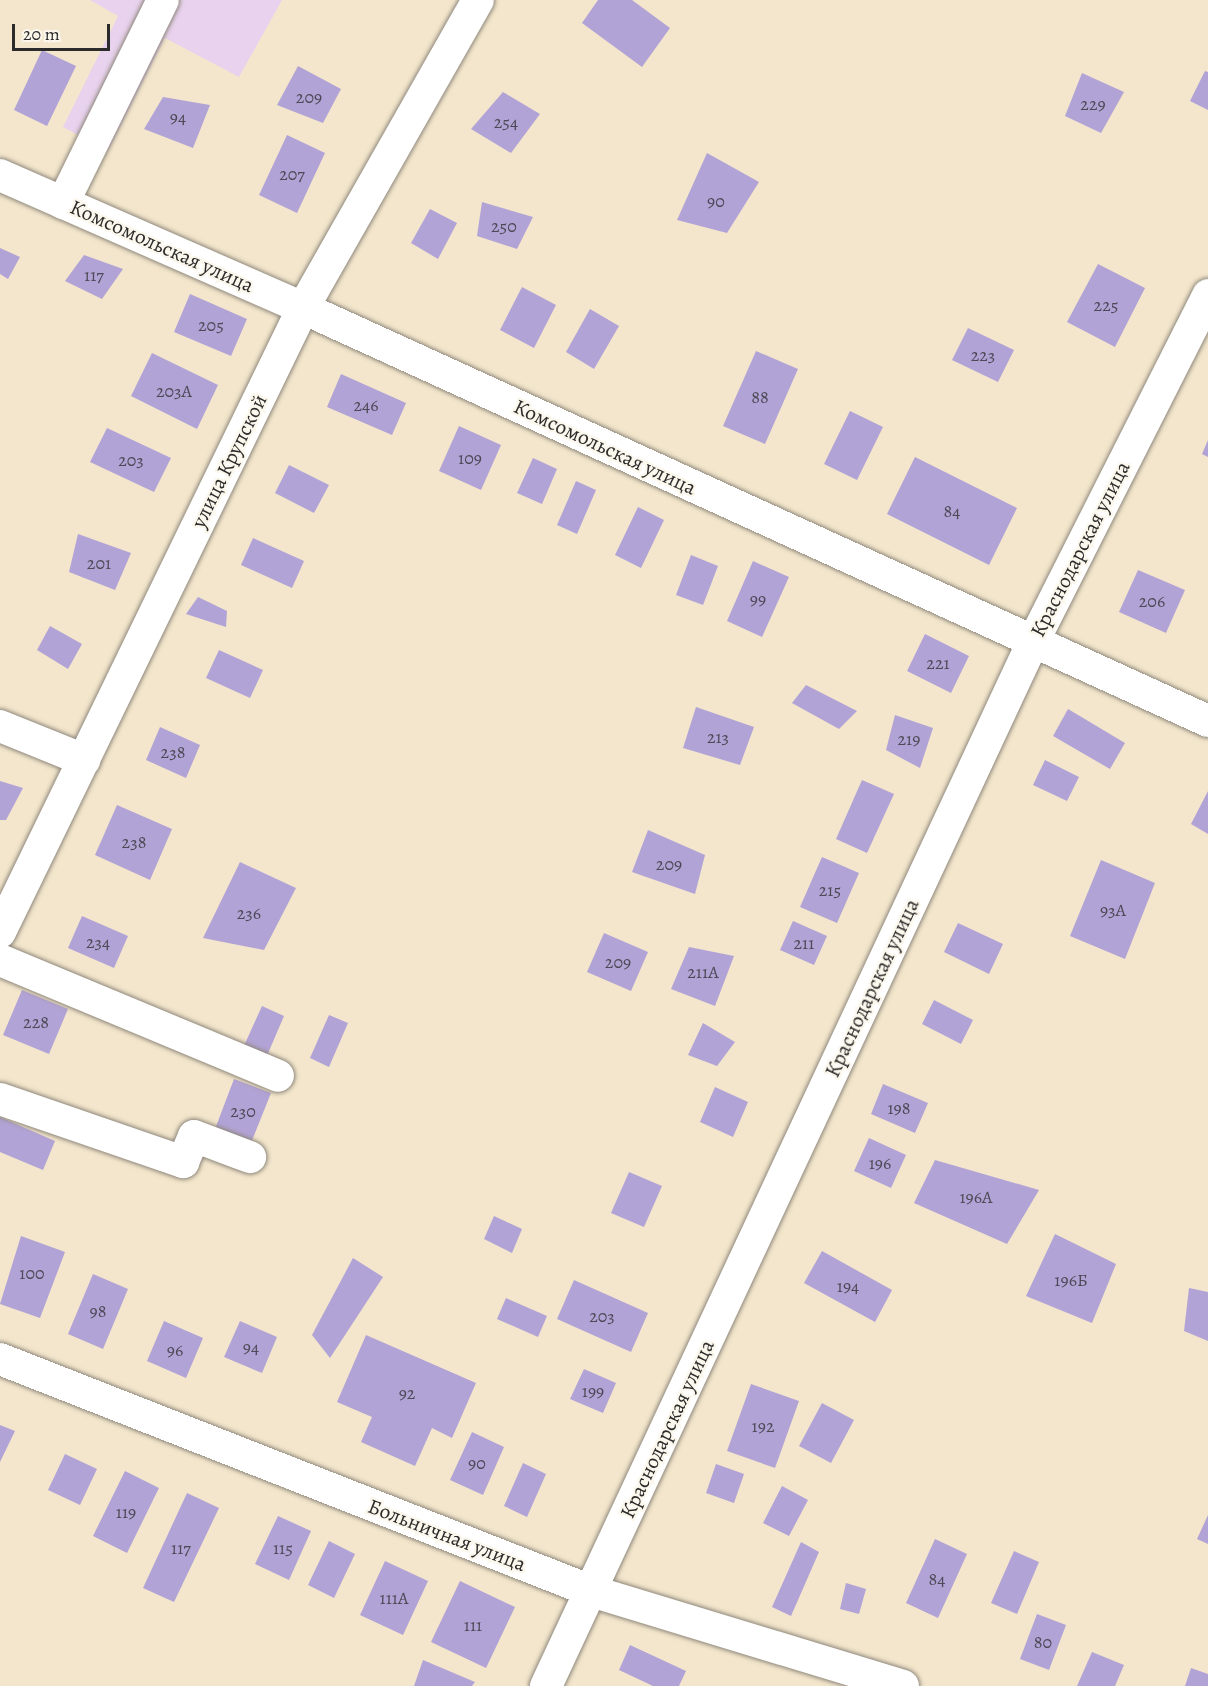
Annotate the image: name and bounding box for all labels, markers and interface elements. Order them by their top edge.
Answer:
scale bar [15,12,112,50]
text: 20 m [23,22,60,46]
house number: 209 [296,86,322,108]
house number: 229 [1080,93,1106,115]
house number: 94 [170,106,186,128]
house number: 254 [494,111,518,133]
house number: 207 [279,163,305,185]
house number: 90 [707,190,725,212]
street label: Комсомольская улица [66,194,258,298]
house number: 250 [491,215,517,237]
house number: 117 [84,264,104,286]
house number: 225 [1094,294,1118,316]
house number: 205 [198,314,224,336]
house number: 223 [971,344,995,366]
house number: 203А [156,380,192,402]
house number: 88 [751,386,769,408]
street label: улица Крупской [186,390,272,532]
house number: 246 [353,394,379,416]
street label: Комсомольская улица [510,394,700,500]
house number: 109 [458,447,482,469]
house number: 203 [118,449,144,471]
street label: Краснодарская улица [1025,457,1135,641]
house number: 84 [944,500,960,522]
house number: 201 [87,552,111,574]
house number: 99 [750,588,766,610]
house number: 206 [1139,590,1165,612]
house number: 221 [926,652,950,674]
house number: 213 [707,726,729,748]
house number: 219 [898,728,920,750]
house number: 238 [161,741,185,763]
house number: 238 [122,831,146,853]
house number: 209 [656,853,682,875]
house number: 215 [819,879,841,901]
street label: Краснодарская улица [820,895,924,1081]
house number: 93А [1100,899,1126,921]
house number: 236 [237,902,261,924]
house number: 234 [86,931,110,953]
house number: 211 [794,932,814,954]
house number: 209 [605,951,631,973]
house number: 211А [687,961,719,983]
house number: 228 [23,1011,49,1033]
house number: 198 [887,1097,911,1119]
house number: 230 [230,1100,256,1122]
house number: 196 [869,1152,891,1174]
house number: 196А [959,1186,993,1208]
house number: 100 [19,1262,45,1284]
house number: 196Б [1054,1269,1088,1291]
house number: 194 [837,1275,859,1297]
house number: 98 [90,1300,106,1322]
house number: 203 [589,1305,615,1327]
house number: 94 [243,1336,259,1358]
street label: Краснодарская улица [615,1336,719,1522]
house number: 96 [167,1339,183,1361]
house number: 199 [582,1380,604,1402]
house number: 92 [399,1382,415,1404]
house number: 192 [752,1415,774,1437]
house number: 90 [468,1452,486,1474]
street label: Больничная улица [364,1493,530,1577]
house number: 119 [116,1501,136,1523]
house number: 117 [171,1537,191,1559]
house number: 115 [273,1537,293,1559]
house number: 84 [929,1568,945,1590]
house number: 111А [380,1587,408,1609]
house number: 111 [464,1614,482,1636]
house number: 80 [1034,1631,1052,1653]

